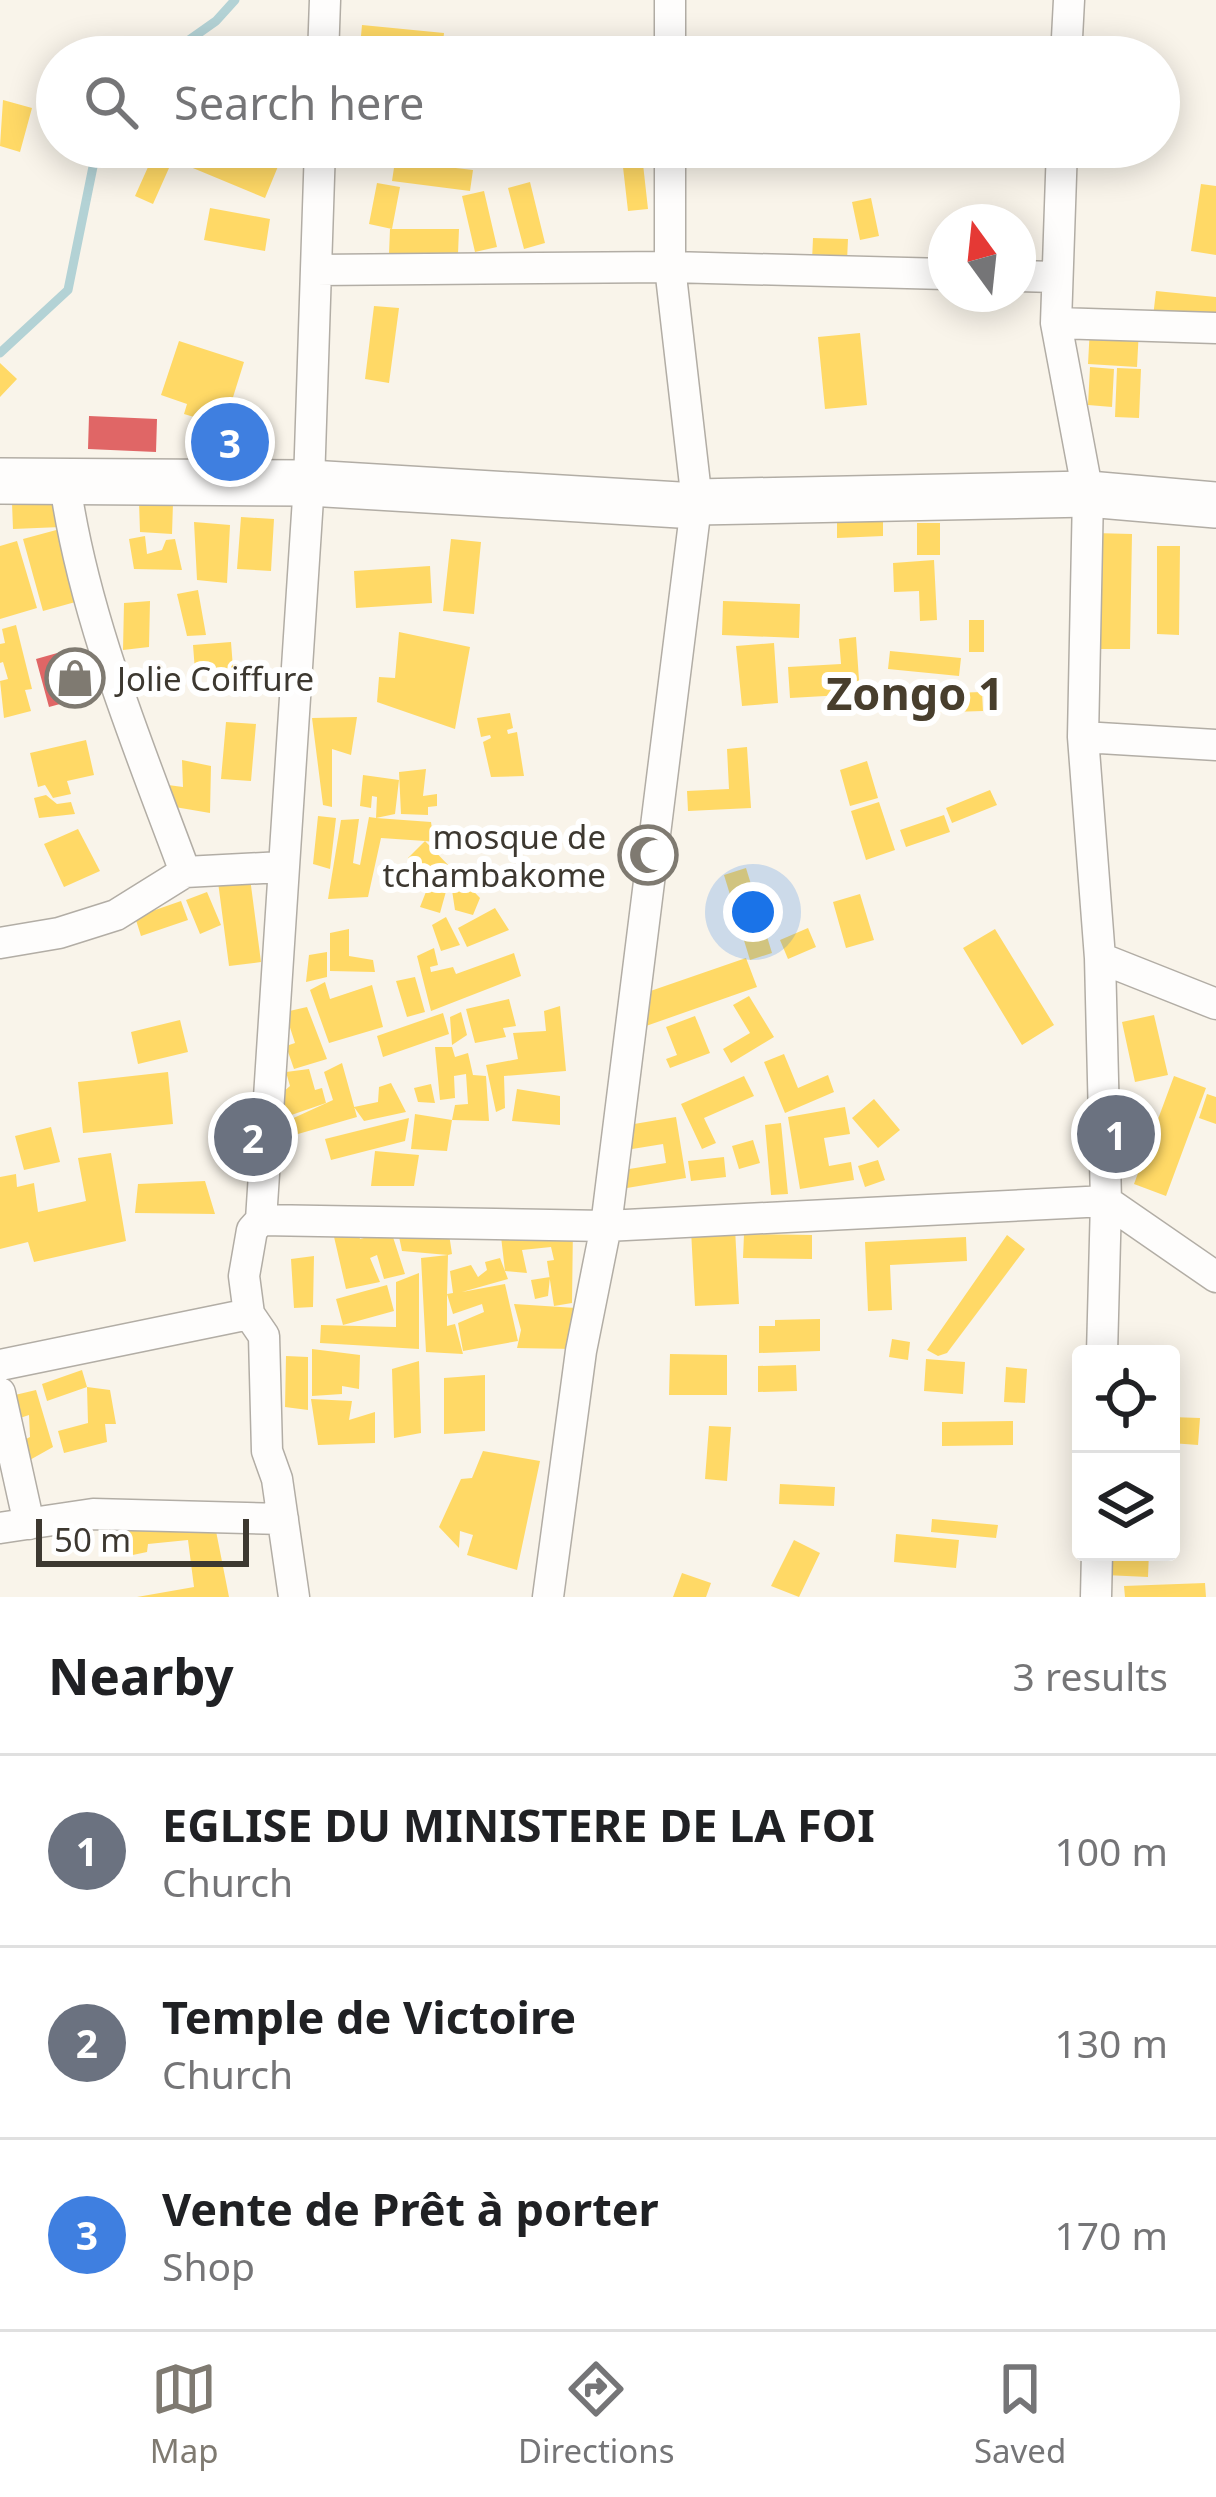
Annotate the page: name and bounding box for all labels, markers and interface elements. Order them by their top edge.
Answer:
search box [36,36,1180,168]
icon: search [78,69,144,135]
text: Search here [174,72,424,133]
north arrow [928,204,1036,312]
pin: 3 [191,397,269,487]
shop icon: Jolie Coiffure [44,647,106,709]
place label: Jolie Coiffure [114,656,314,701]
district label: Zongo 1 [826,662,1004,723]
place label: mosque de tchambakome [383,814,606,897]
mosque icon: mosque de tchambakome [617,824,679,886]
your location [723,882,783,942]
pin: 1 [1077,1089,1155,1179]
pin: 2 [214,1092,292,1182]
map controls [1072,1345,1180,1561]
button: locate [1072,1345,1180,1453]
button: layers [1072,1453,1180,1561]
scale bar [36,1513,249,1566]
text: 50 m [54,1517,131,1562]
text: Nearby [48,1640,234,1710]
text: 3 results [1013,1649,1168,1702]
text: EGLISE DU MINISTERE DE LA FOI [162,1794,875,1855]
text: 1 [76,1824,98,1877]
text: 100 m [1054,1824,1168,1877]
text: Church [162,1855,293,1908]
text: Temple de Victoire [162,1986,576,2047]
text: 2 [76,2016,98,2069]
text: 130 m [1054,2016,1168,2069]
text: Church [162,2047,293,2100]
text: Vente de Prêt à porter [162,2178,659,2239]
text: 3 [76,2208,98,2261]
text: 170 m [1054,2208,1168,2261]
text: Shop [162,2239,255,2292]
tab: Map [150,2356,218,2473]
tab: Directions [518,2356,675,2473]
tab: Saved [974,2356,1066,2473]

